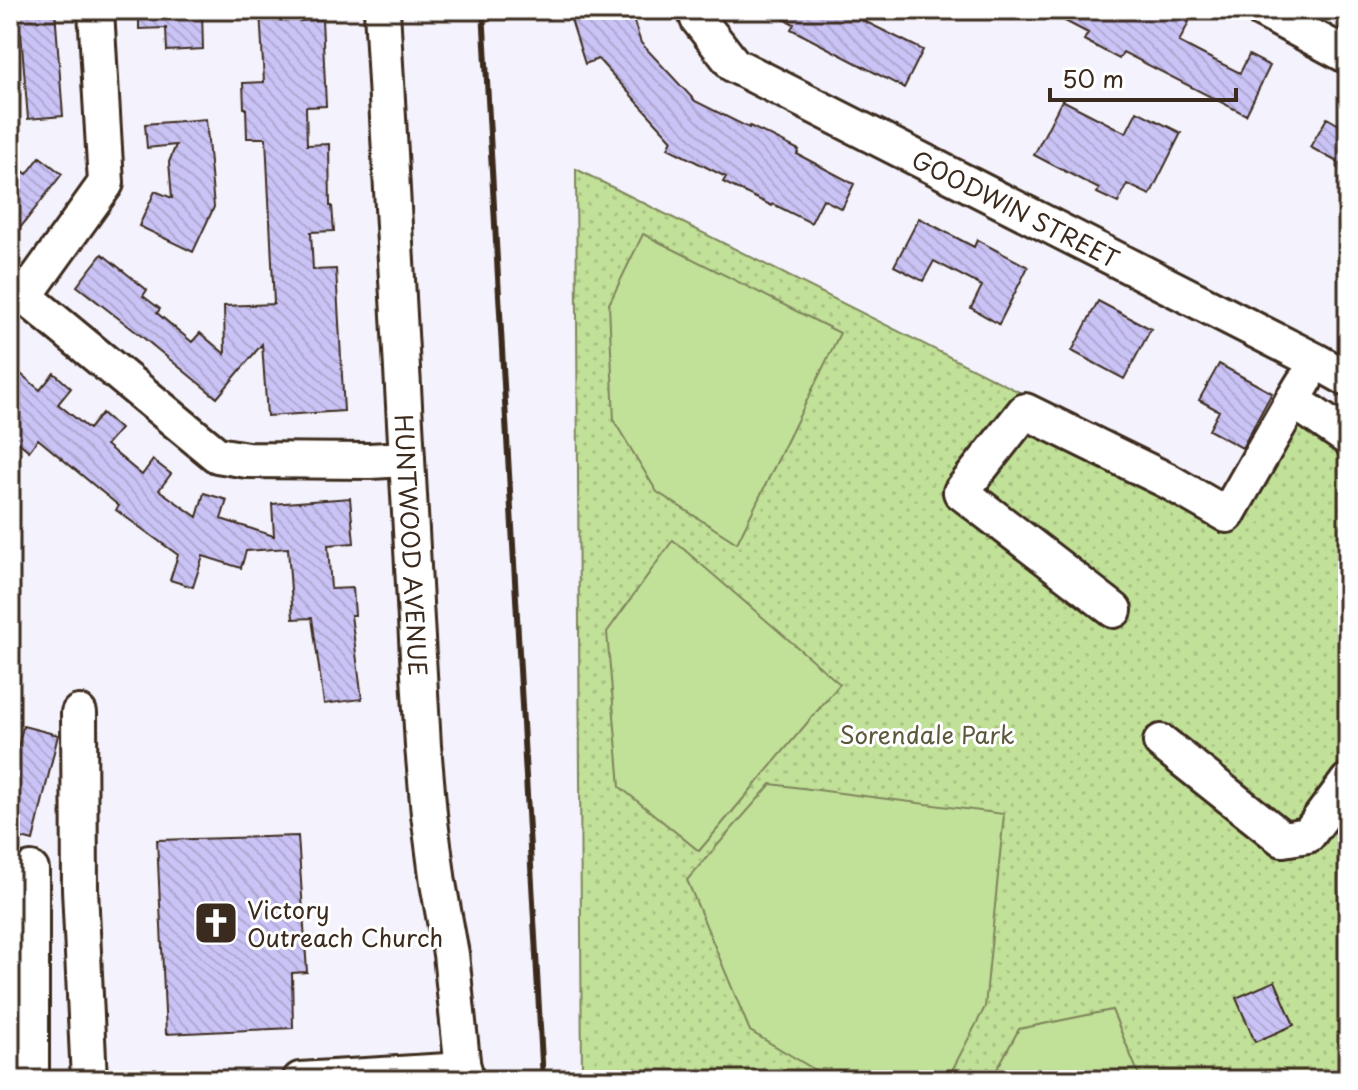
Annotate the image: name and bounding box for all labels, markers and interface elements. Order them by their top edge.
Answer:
scale bar [1050,52,1236,102]
text: 50 m [1062,60,1124,96]
street label: GOODWIN STREET [906,141,1126,276]
street label: HUNTWOOD AVENUE [387,413,437,677]
park label: Sorendale Park [839,716,1015,752]
place label: Victory Outreach Church [247,891,443,955]
church icon: Victory Outreach Church [192,899,240,947]

